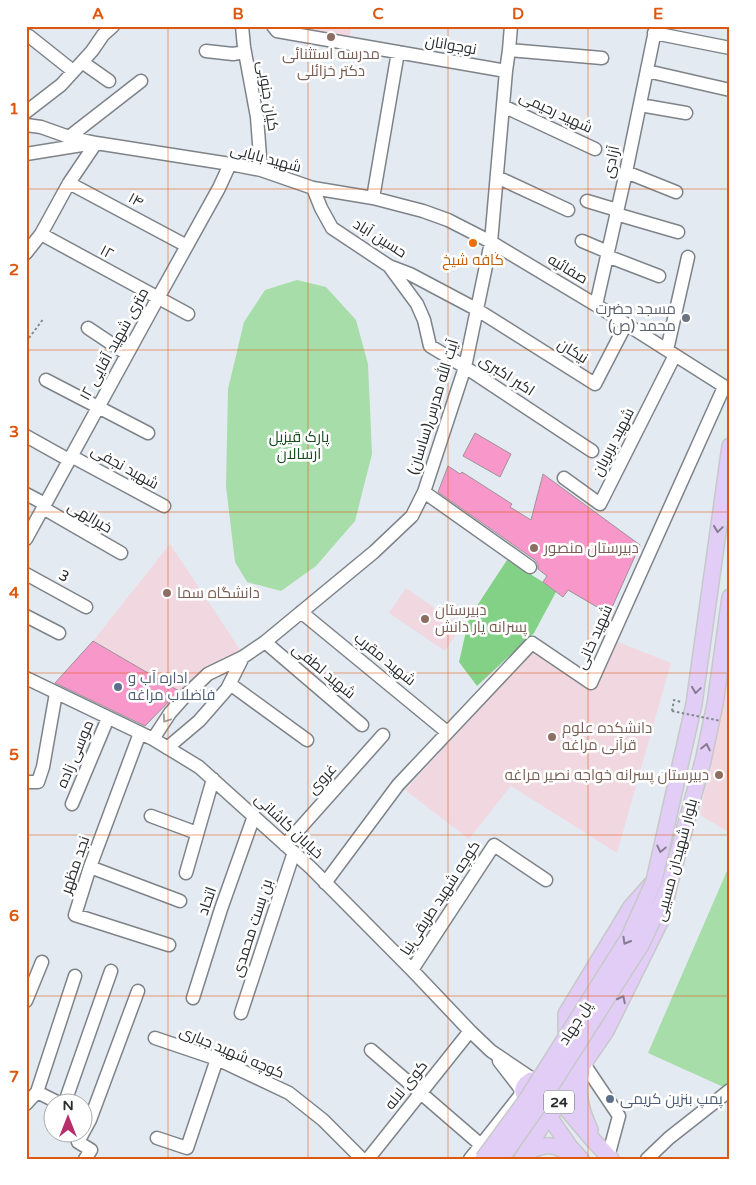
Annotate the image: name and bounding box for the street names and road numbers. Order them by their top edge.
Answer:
street label: نوجوانان [424,32,478,59]
street label: کیان جنوبی [253,60,282,133]
street label: شهید رحیمی [516,87,595,138]
street label: شهید بابایی [228,140,303,177]
street label: آزادی [599,144,624,180]
street label: ۱۴ [125,189,147,211]
street label: حسین آباد [349,215,410,262]
street label: ۱۲ [97,241,117,263]
street label: صفائیه [545,250,591,288]
street label: ۱۲ متری شهید آقایی [76,285,153,404]
street label: نیکان [554,335,592,368]
street label: آیت الله مدرس(ساسان) [403,337,463,477]
street label: اکبر اکبری [476,351,538,400]
street label: شهید بربریان [588,405,639,480]
street label: شهید نجفی [88,441,162,494]
street label: خیرالهی [64,497,116,538]
street label: 3 [56,566,72,586]
street label: شهید خانی [572,602,617,672]
street label: شهید مقرب [350,629,420,690]
street label: شهید لطفی [288,639,359,703]
street label: موسی زاده [53,717,98,791]
street label: غروی [304,760,341,799]
street label: خیابان کاشانی [250,790,327,863]
street label: بلوار شهیدان مسیبی [651,797,702,924]
street label: نجد مظهر [56,834,94,898]
street label: کوچه شهید طریقی‌نیا [396,837,485,959]
street label: بن بست محمدی [228,877,277,979]
street label: اتحاد [194,884,220,918]
street label: پل جهاد [555,998,596,1049]
street label: کوچه شهید جباری [176,1022,287,1083]
street label: کوی لاله [381,1057,432,1114]
road number: 24 [544,1090,574,1114]

